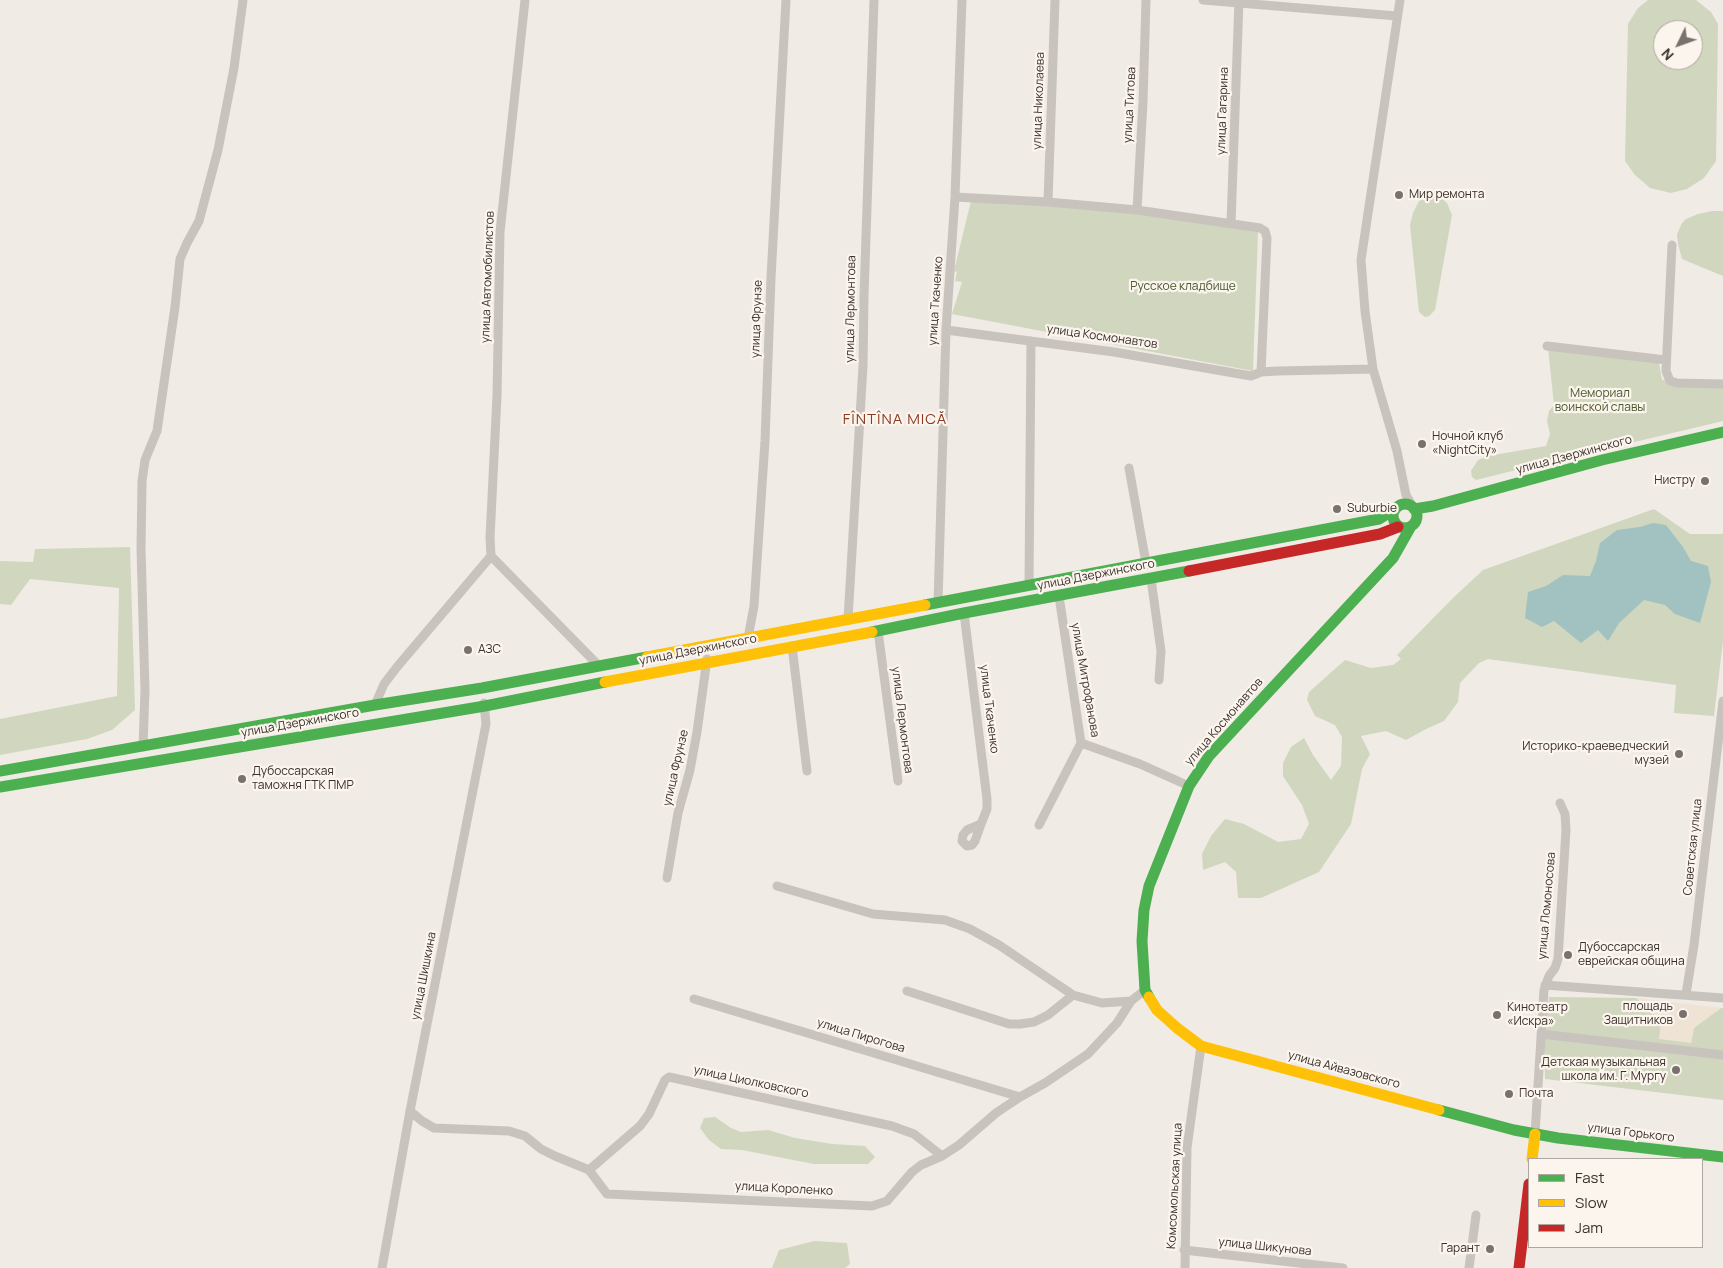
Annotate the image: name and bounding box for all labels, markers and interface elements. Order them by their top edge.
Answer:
north arrow [1653,20,1703,70]
text: N [1657,45,1678,65]
street label: улица Николаева [1030,52,1048,150]
street label: улица Титова [1121,66,1139,144]
street label: улица Гагарина [1214,67,1232,155]
place label: Мир ремонта [1409,188,1484,202]
marker: Мир ремонта [1393,189,1405,201]
street label: улица Автомобилистов [478,211,498,343]
street label: улица Лермонтова [843,255,859,363]
street label: улица Ткаченко [926,256,946,346]
street label: улица Фрунзе [748,280,766,358]
park label: Русское кладбище [1130,280,1236,294]
street label: улица Космонавтов [1046,322,1158,352]
park label: Мемориал воинской славы [1555,387,1645,415]
district label: FÎNTÎNA MICĂ [841,411,949,429]
place label: Ночной клуб «NightCity» [1432,430,1503,458]
street label: улица Дзержинского [1514,433,1634,477]
marker: Ночной клуб «NightCity» [1416,438,1428,450]
place label: Нистру [1654,474,1695,488]
marker: Нистру [1699,475,1711,487]
place label: Suburbie [1347,502,1397,516]
marker: Suburbie [1331,503,1343,515]
street label: улица Дзержинского [1036,557,1156,593]
street label: улица Митрофанова [1068,622,1102,738]
street label: улица Дзержинского [638,632,758,668]
place label: АЗС [478,643,501,657]
marker: АЗС [462,644,474,656]
street label: улица Ткаченко [976,664,1002,754]
street label: улица Лермонтова [888,666,916,774]
street label: улица Космонавтов [1182,675,1266,769]
street label: улица Дзержинского [240,706,360,740]
street label: улица Фрунзе [660,728,692,808]
place label: Историко-краеведческий музей [1522,740,1669,768]
marker: Историко-краеведческий музей [1673,748,1685,760]
place label: Дубоссарская таможня ГТК ПМР [252,765,354,793]
marker: Дубоссарская таможня ГТК ПМР [236,773,248,785]
street label: Советская улица [1681,798,1705,896]
street label: улица Ломоносова [1535,852,1559,960]
street label: улица Шишкина [408,931,440,1021]
place label: Дубоссарская еврейская община [1578,941,1685,969]
marker: Дубоссарская еврейская община [1562,949,1574,961]
place label: площадь Защитников [1604,1000,1673,1028]
place label: Кинотеатр «Искра» [1507,1001,1568,1029]
marker: площадь Защитников [1677,1008,1689,1020]
marker: Кинотеатр «Искра» [1491,1009,1503,1021]
street label: улица Пирогова [815,1016,907,1056]
street label: улица Айвазовского [1286,1048,1402,1092]
place label: Детская музыкальная школа им. Г. Мургу [1541,1056,1666,1084]
street label: улица Циолковского [692,1063,810,1101]
marker: Детская музыкальная школа им. Г. Мургу [1670,1064,1682,1076]
place label: Почта [1519,1087,1553,1101]
marker: Почта [1503,1088,1515,1100]
street label: улица Горького [1587,1121,1675,1145]
street label: Комсомольская улица [1164,1122,1186,1250]
legend [1528,1158,1703,1248]
text: Fast [1575,1167,1604,1188]
street label: улица Короленко [735,1179,833,1199]
text: Slow [1575,1192,1608,1213]
text: Jam [1575,1217,1603,1238]
street label: улица Шикунова [1218,1235,1312,1259]
place label: Гарант [1441,1242,1480,1256]
marker: Гарант [1484,1243,1496,1255]

